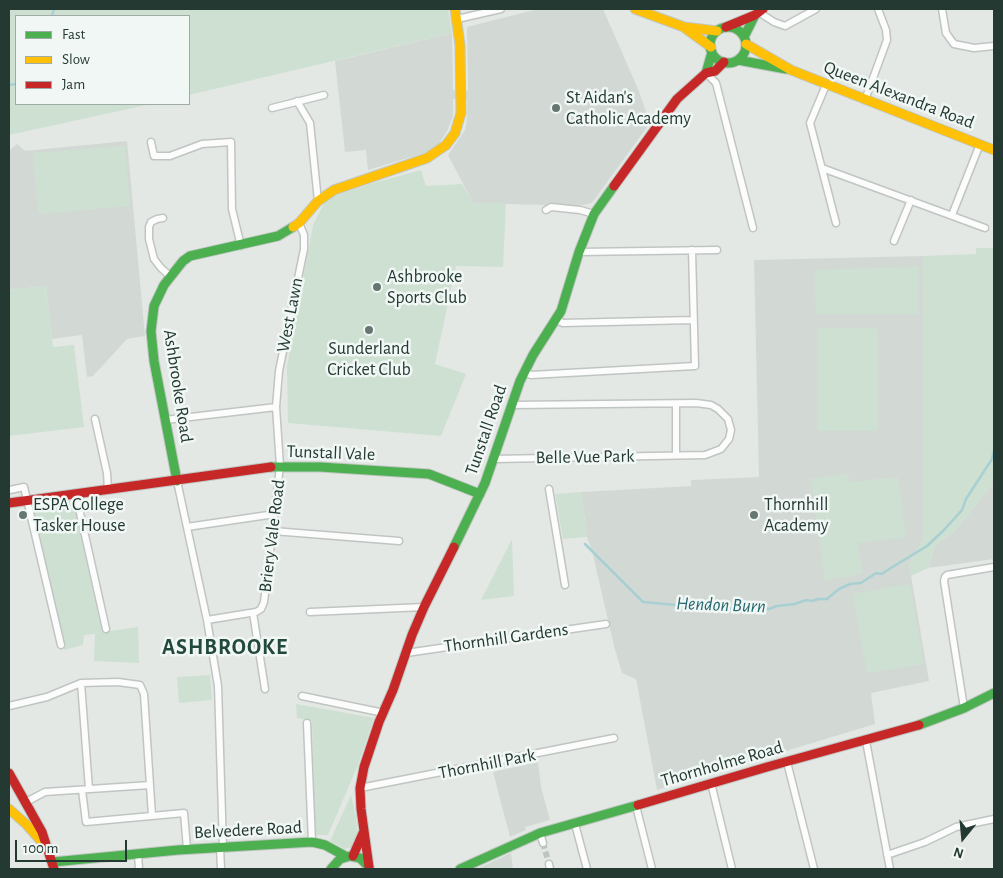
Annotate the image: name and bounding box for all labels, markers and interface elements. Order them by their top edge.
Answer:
legend [15,15,190,105]
text: Fast [62,27,85,42]
text: Slow [62,52,90,67]
street label: Queen Alexandra Road [821,56,977,134]
text: Jam [62,77,85,92]
place label: St Aidan's Catholic Academy [566,87,691,130]
marker: St Aidan's Catholic Academy [550,102,562,114]
place label: Ashbrooke Sports Club [387,266,467,308]
street label: West Lawn [272,276,308,354]
marker: Ashbrooke Sports Club [371,281,383,293]
marker: Sunderland Cricket Club [363,324,375,336]
street label: Ashbrooke Road [158,328,198,444]
place label: Sunderland Cricket Club [327,338,411,380]
street label: Tunstall Road [460,382,512,478]
street label: Tunstall Vale [286,441,376,465]
street label: Belle Vue Park [535,445,635,469]
street label: Briery Vale Road [254,478,290,594]
place label: ESPA College Tasker House [33,494,126,536]
place label: Thornhill Academy [764,494,828,536]
marker: ESPA College Tasker House [17,509,29,521]
marker: Thornhill Academy [748,509,760,521]
water label: Hendon Burn [676,592,766,618]
street label: Thornhill Gardens [442,619,570,657]
district label: ASHBROOKE [161,634,289,660]
street label: Thornholme Road [659,736,785,792]
street label: Thornhill Park [437,744,537,784]
north arrow [938,813,988,863]
street label: Belvedere Road [193,816,303,844]
scale bar [18,830,130,862]
text: 100 m [23,841,58,856]
text: N [952,844,965,860]

